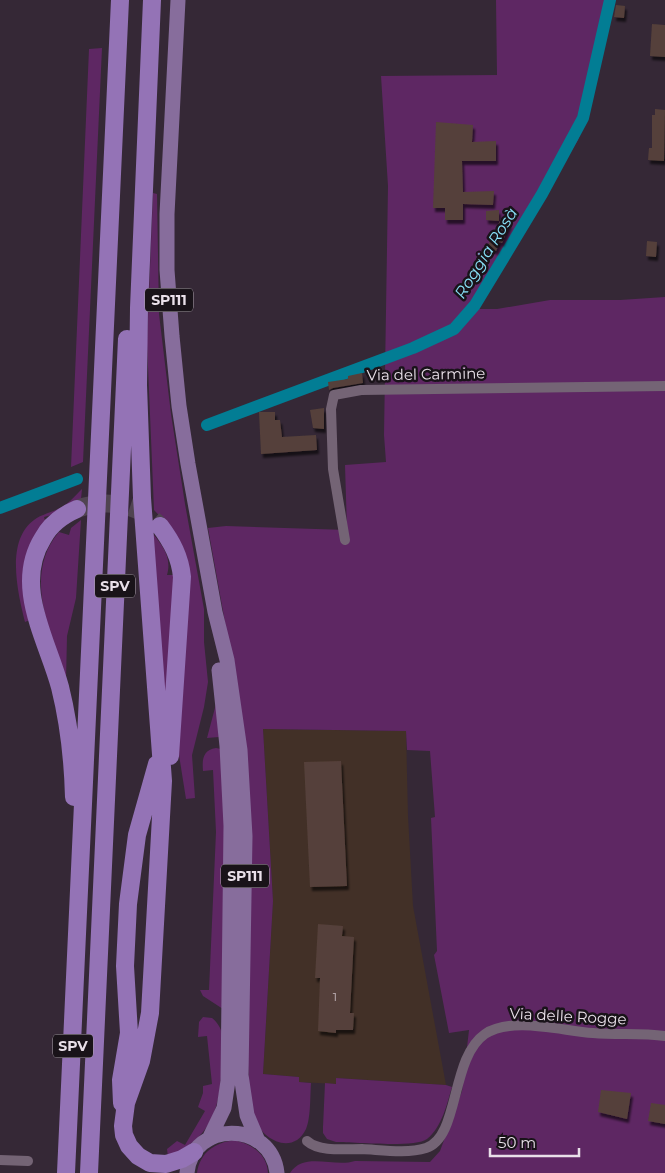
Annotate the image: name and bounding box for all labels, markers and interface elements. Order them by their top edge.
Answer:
water label: Roggia Rosà [451,204,521,302]
road number: SP111 [145,288,193,312]
street label: Via del Carmine [367,363,485,385]
road number: SPV [95,574,135,598]
road number: SP111 [221,864,269,888]
house number: 1 [333,989,337,1004]
street label: Via delle Rogge [509,1003,627,1029]
road number: SPV [53,1034,93,1058]
scale bar [490,1126,579,1158]
text: 50 m [498,1133,536,1152]

